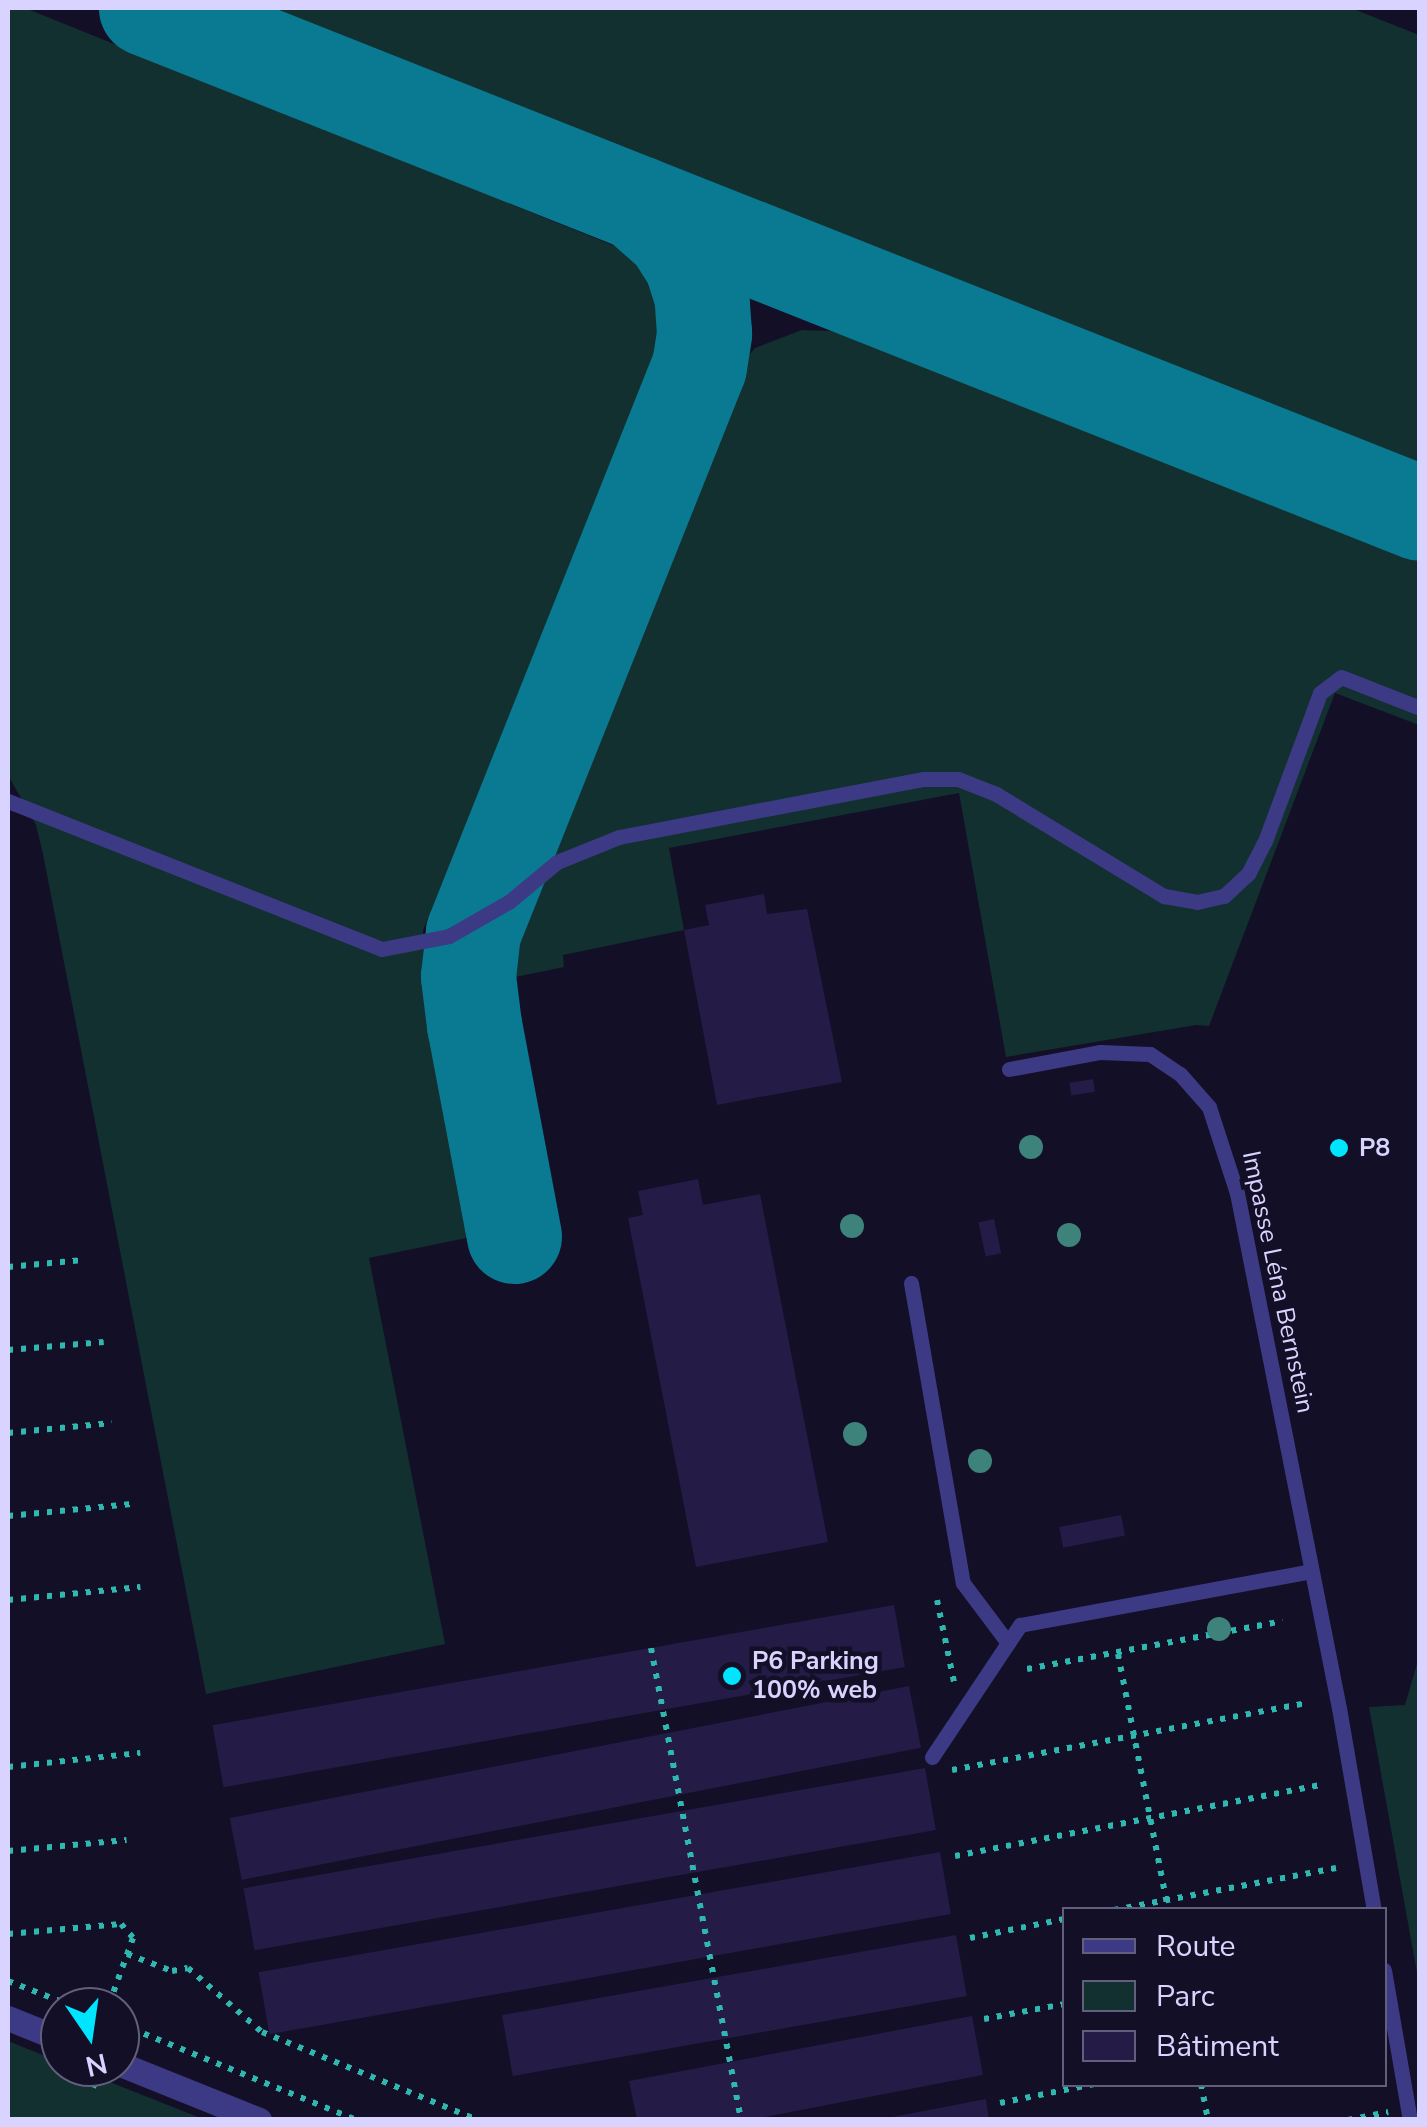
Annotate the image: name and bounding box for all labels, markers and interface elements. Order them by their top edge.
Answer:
place label: P8 [1359,1133,1390,1163]
marker: P8 [1328,1137,1350,1159]
street label: Impasse Léna Bernstein [1236,1148,1320,1416]
place label: P6 Parking 100% web [752,1647,879,1706]
marker: P6 Parking 100% web [721,1665,743,1687]
legend [1062,1907,1387,2087]
text: Route [1156,1926,1236,1967]
text: Parc [1156,1976,1215,2017]
north arrow [40,1987,140,2087]
text: Bâtiment [1156,2026,1279,2067]
text: N [82,2043,111,2085]

